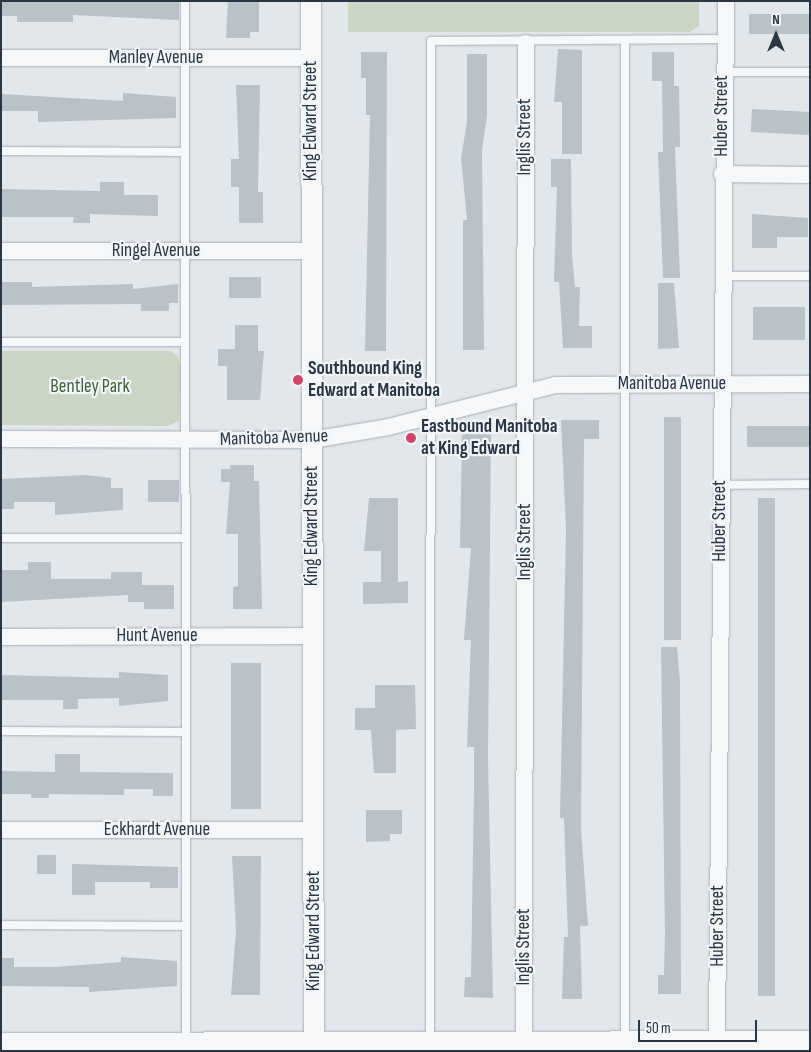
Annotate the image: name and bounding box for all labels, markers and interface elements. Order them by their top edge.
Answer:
north arrow [751,10,801,60]
text: N [772,11,780,28]
street label: Manley Avenue [109,47,203,69]
street label: King Edward Street [300,61,322,181]
street label: Huber Street [711,75,733,157]
street label: Inglis Street [514,99,536,175]
street label: Ringel Avenue [112,240,200,262]
place label: Southbound King Edward at Manitoba [308,358,440,402]
street label: Manitoba Avenue [618,373,726,395]
marker: Southbound King Edward at Manitoba [292,374,304,386]
park label: Bentley Park [50,376,130,398]
place label: Eastbound Manitoba at King Edward [421,416,557,460]
street label: Manitoba Avenue [219,425,329,451]
marker: Eastbound Manitoba at King Edward [405,432,417,444]
street label: King Edward Street [301,466,323,586]
street label: Huber Street [709,480,731,562]
street label: Inglis Street [514,504,536,580]
street label: Hunt Avenue [116,625,198,647]
street label: Eckhardt Avenue [104,819,210,841]
street label: King Edward Street [303,871,325,991]
street label: Huber Street [707,885,729,967]
street label: Inglis Street [513,909,535,985]
scale bar [641,1010,760,1042]
text: 50 m [646,1019,671,1038]

